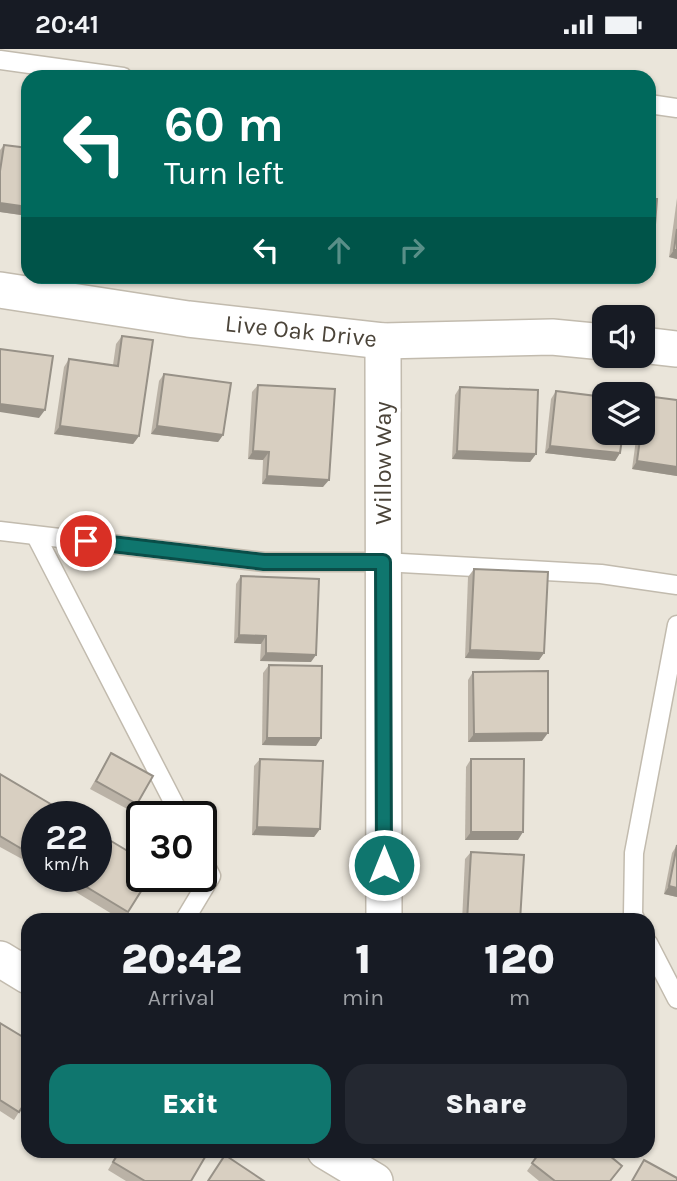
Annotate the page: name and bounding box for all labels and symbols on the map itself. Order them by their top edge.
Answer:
street label: Live Oak Drive [224,309,378,353]
street label: Willow Way [369,401,397,525]
pin [56,511,116,571]
speed limit sign: 30 [126,801,217,892]
position arrow [347,828,421,902]

